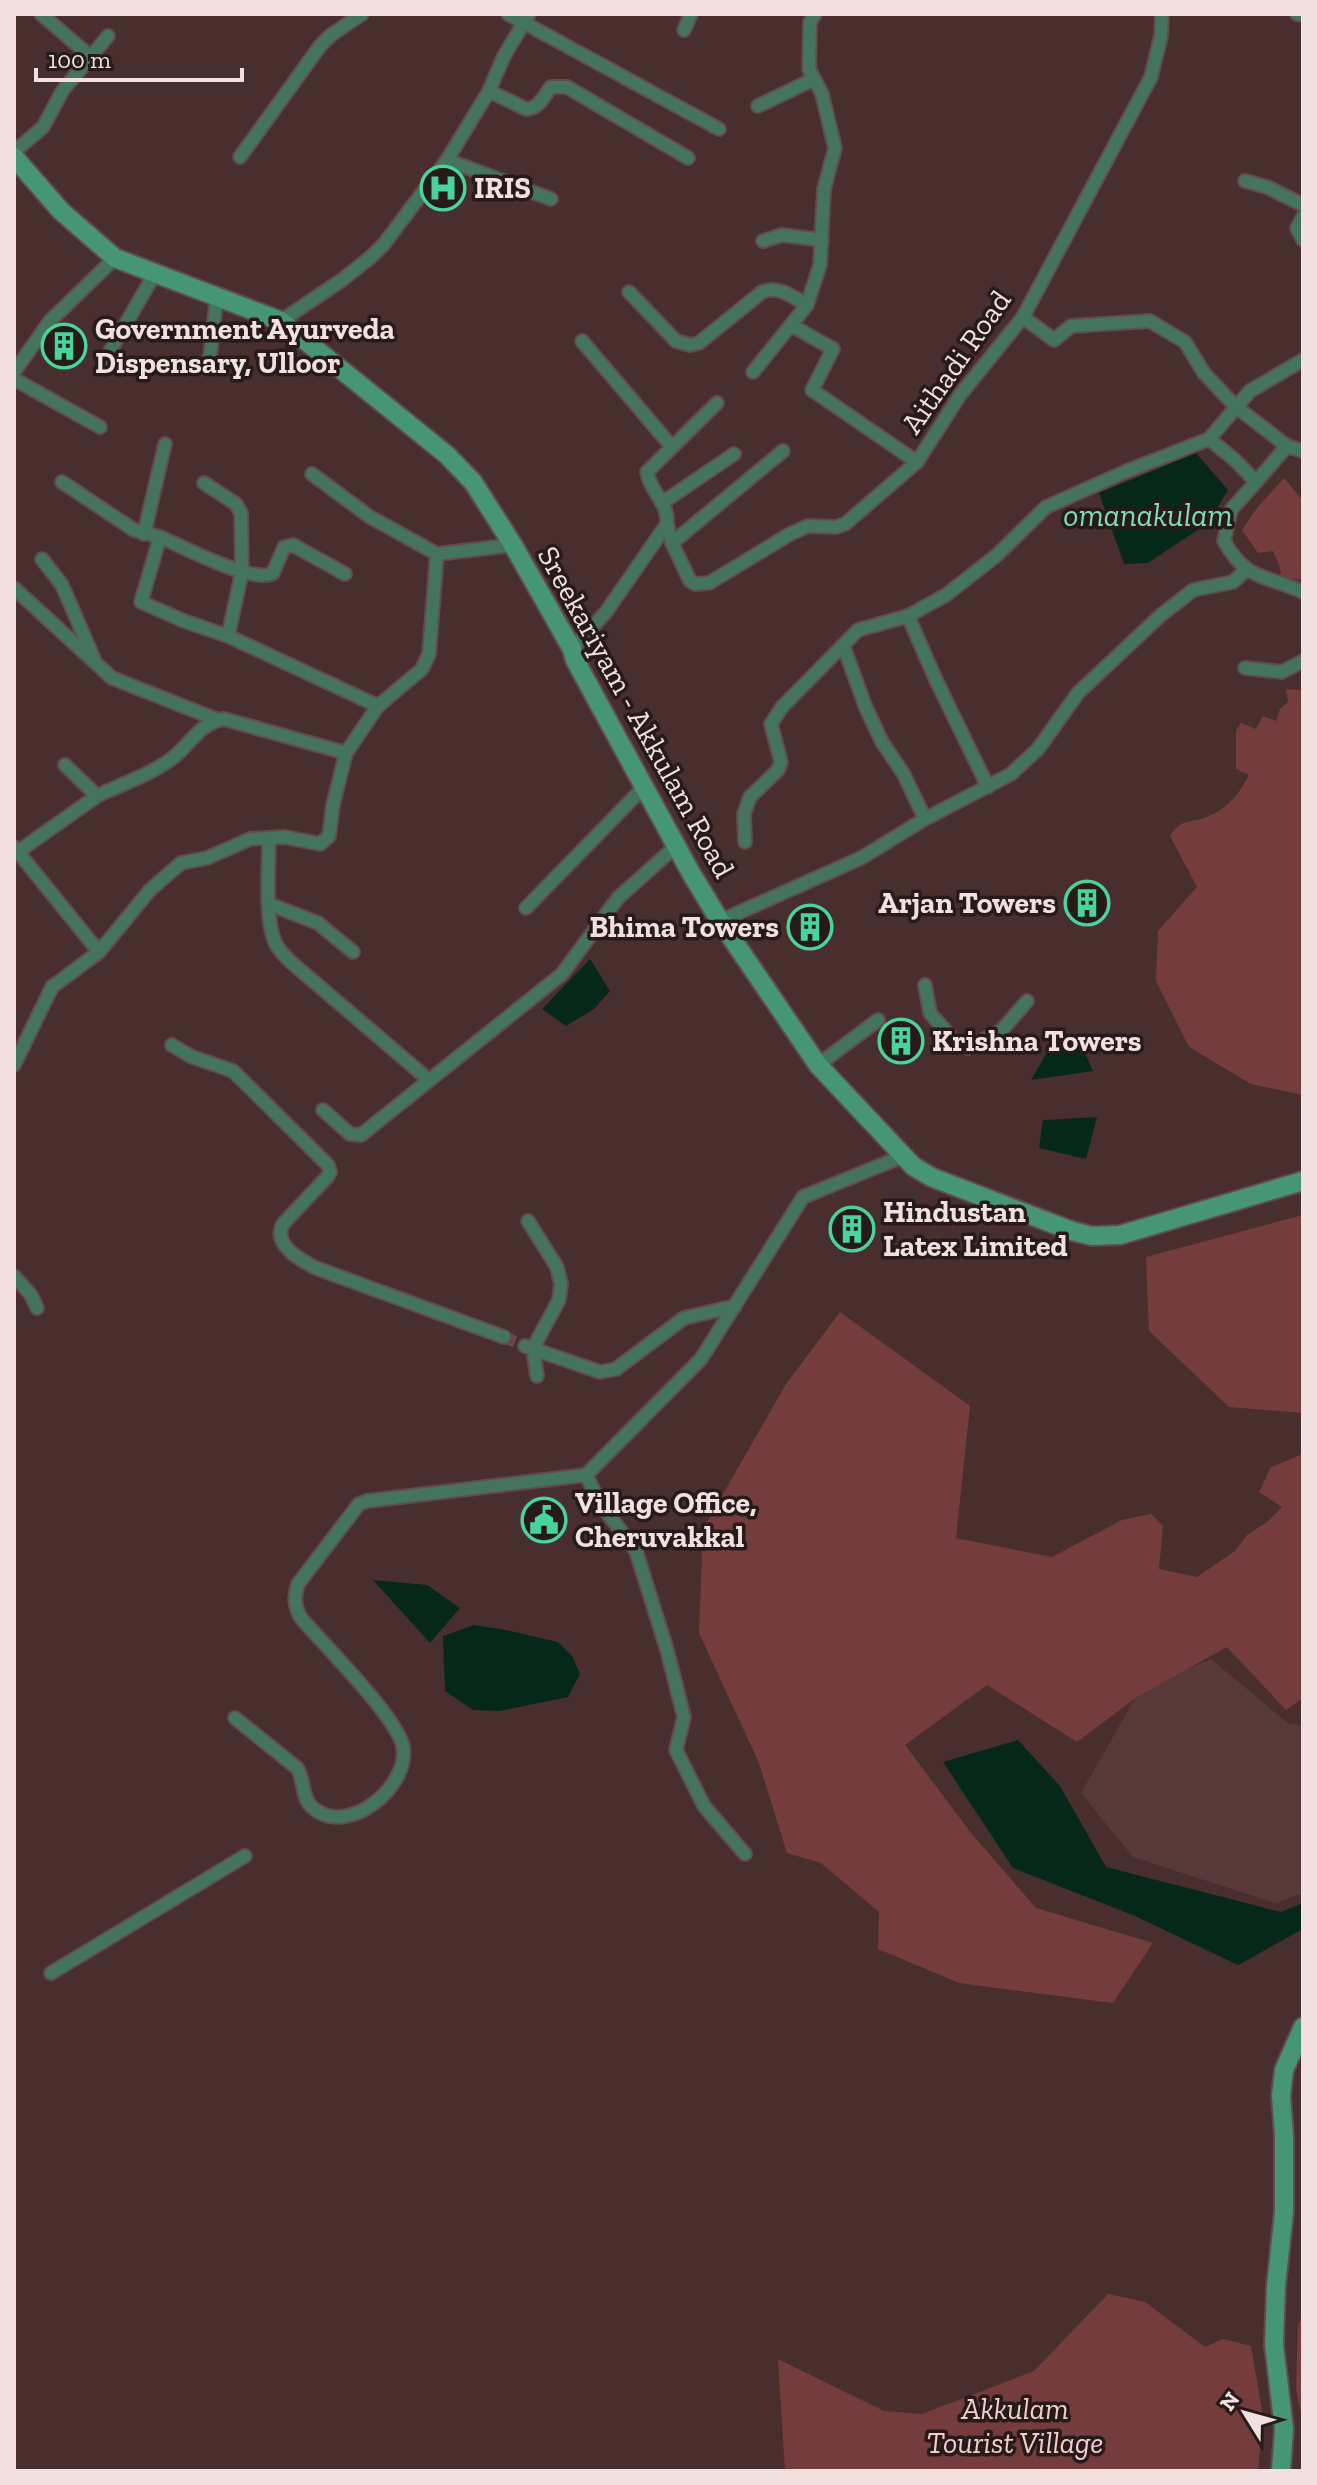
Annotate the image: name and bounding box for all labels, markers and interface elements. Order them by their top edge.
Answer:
scale bar [36,32,242,82]
text: 100 m [48,45,111,74]
hospital icon: IRIS [419,164,467,212]
place label: IRIS [474,170,531,206]
street label: Aithadi Road [894,283,1019,440]
place label: Government Ayurveda Dispensary, Ulloor [95,311,395,381]
building icon: Government Ayurveda Dispensary, Ulloor [40,322,88,370]
water label: omanakulam [1063,496,1233,534]
street label: Sreekariyam - Akkulam Road [530,540,743,885]
building icon: Arjan Towers [1063,879,1111,927]
place label: Arjan Towers [878,885,1056,921]
building icon: Bhima Towers [786,903,834,951]
place label: Bhima Towers [589,909,779,945]
building icon: Krishna Towers [877,1017,925,1065]
place label: Krishna Towers [932,1023,1142,1059]
place label: Hindustan Latex Limited [883,1194,1068,1264]
building icon: Hindustan Latex Limited [828,1205,876,1253]
place label: Village Office, Cheruvakkal [575,1485,757,1555]
public building icon: Village Office, Cheruvakkal [520,1496,568,1544]
north arrow [1205,2373,1285,2453]
text: N [1214,2386,1245,2416]
park label: Akkulam Tourist Village [927,2391,1103,2461]

